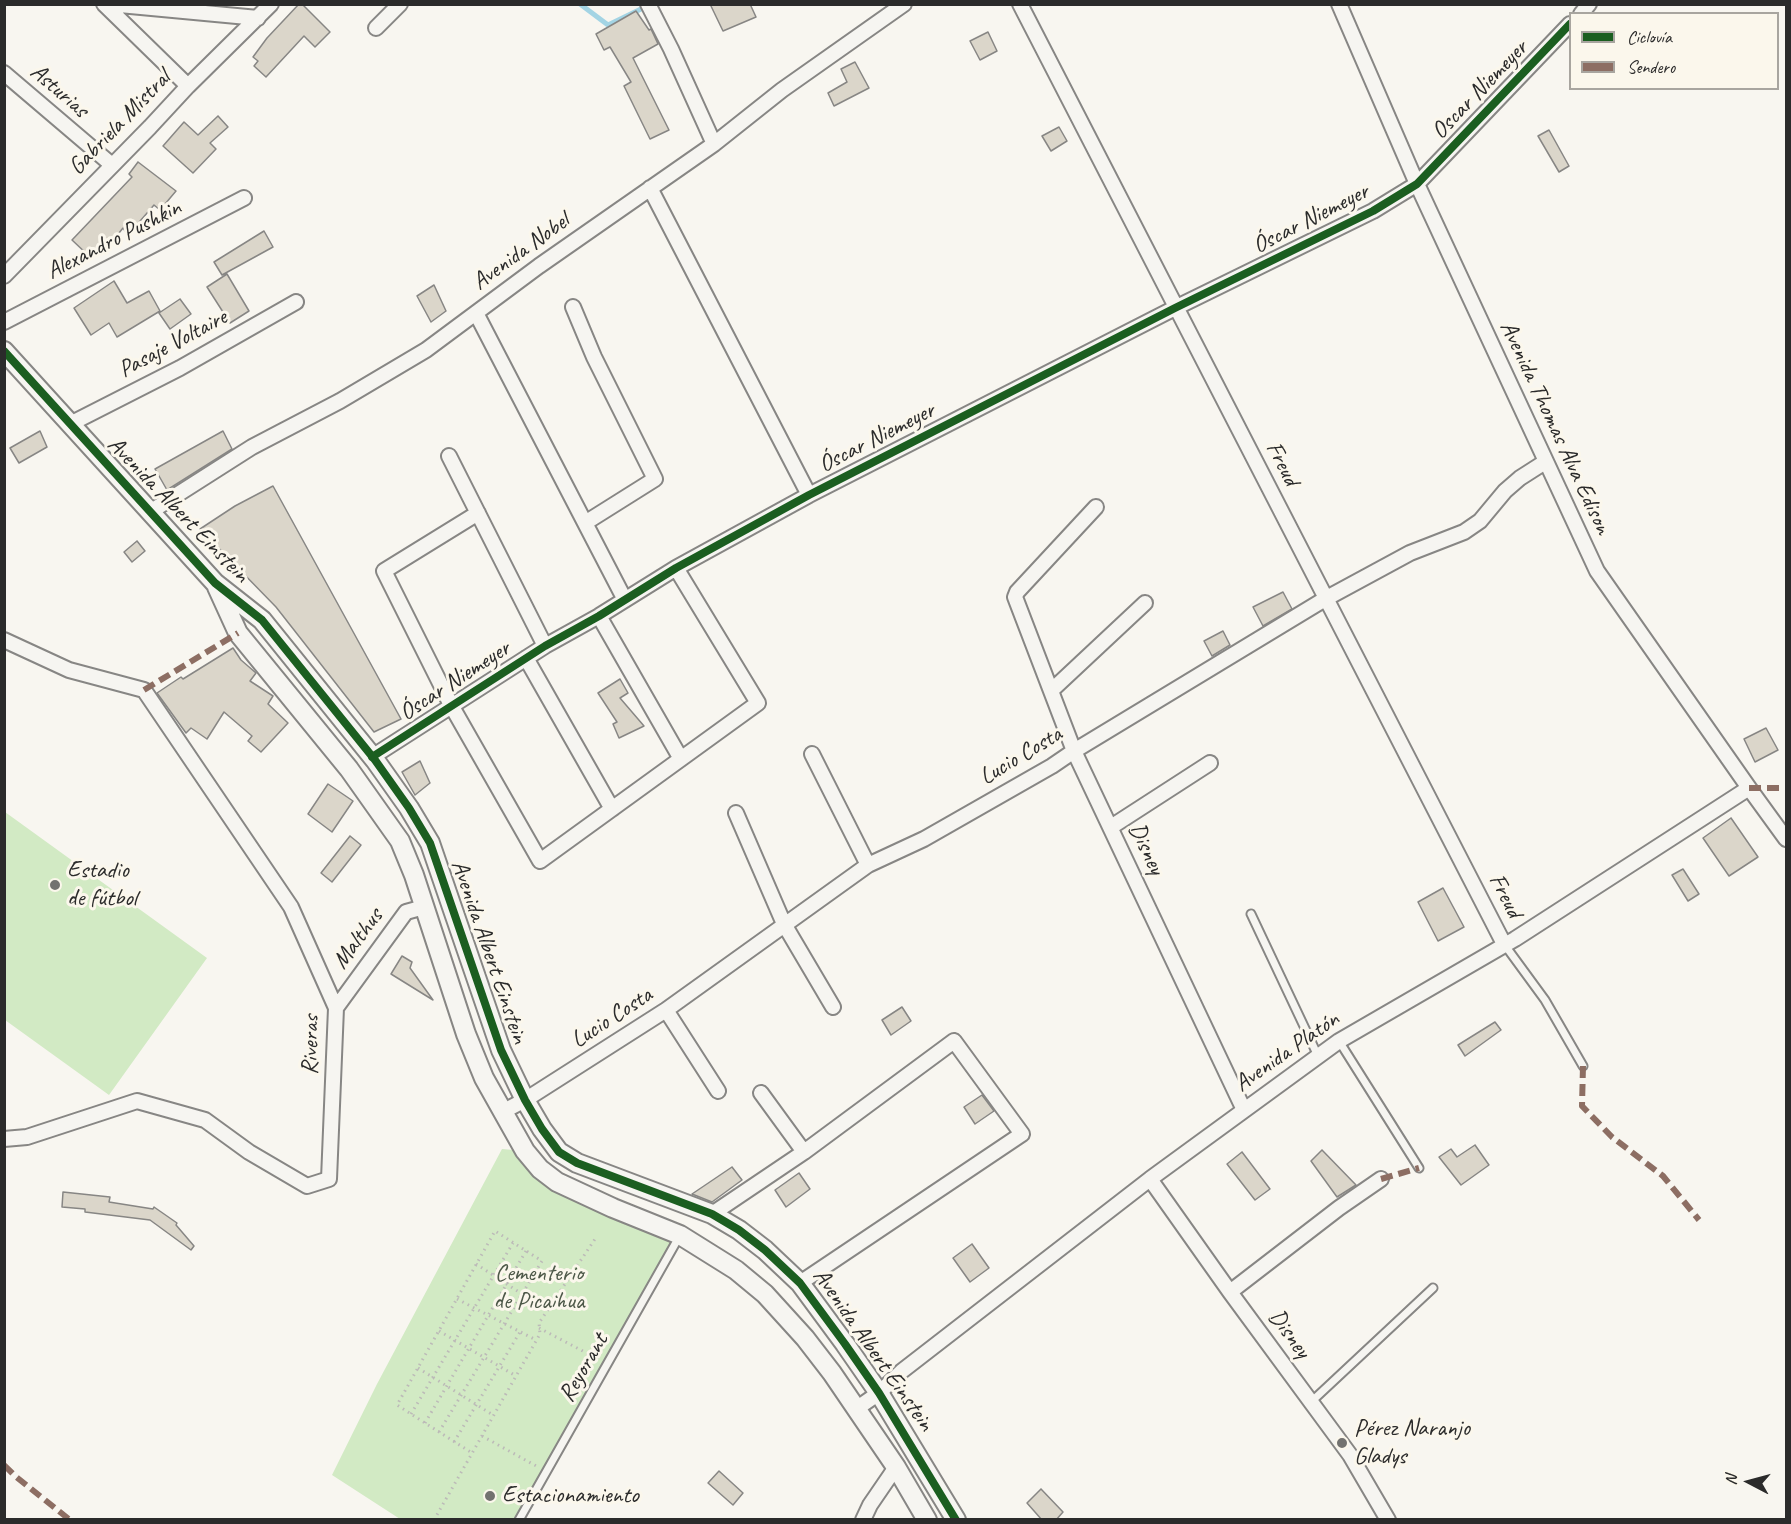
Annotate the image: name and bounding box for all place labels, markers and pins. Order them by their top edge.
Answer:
place label: Estadio de fútbol [67,857,137,913]
marker: Estadio de fútbol [48,878,62,892]
place label: Pérez Naranjo Gladys [1354,1415,1470,1471]
marker: Pérez Naranjo Gladys [1335,1436,1349,1450]
place label: Estacionamiento [502,1482,639,1510]
marker: Estacionamiento [483,1489,497,1503]

